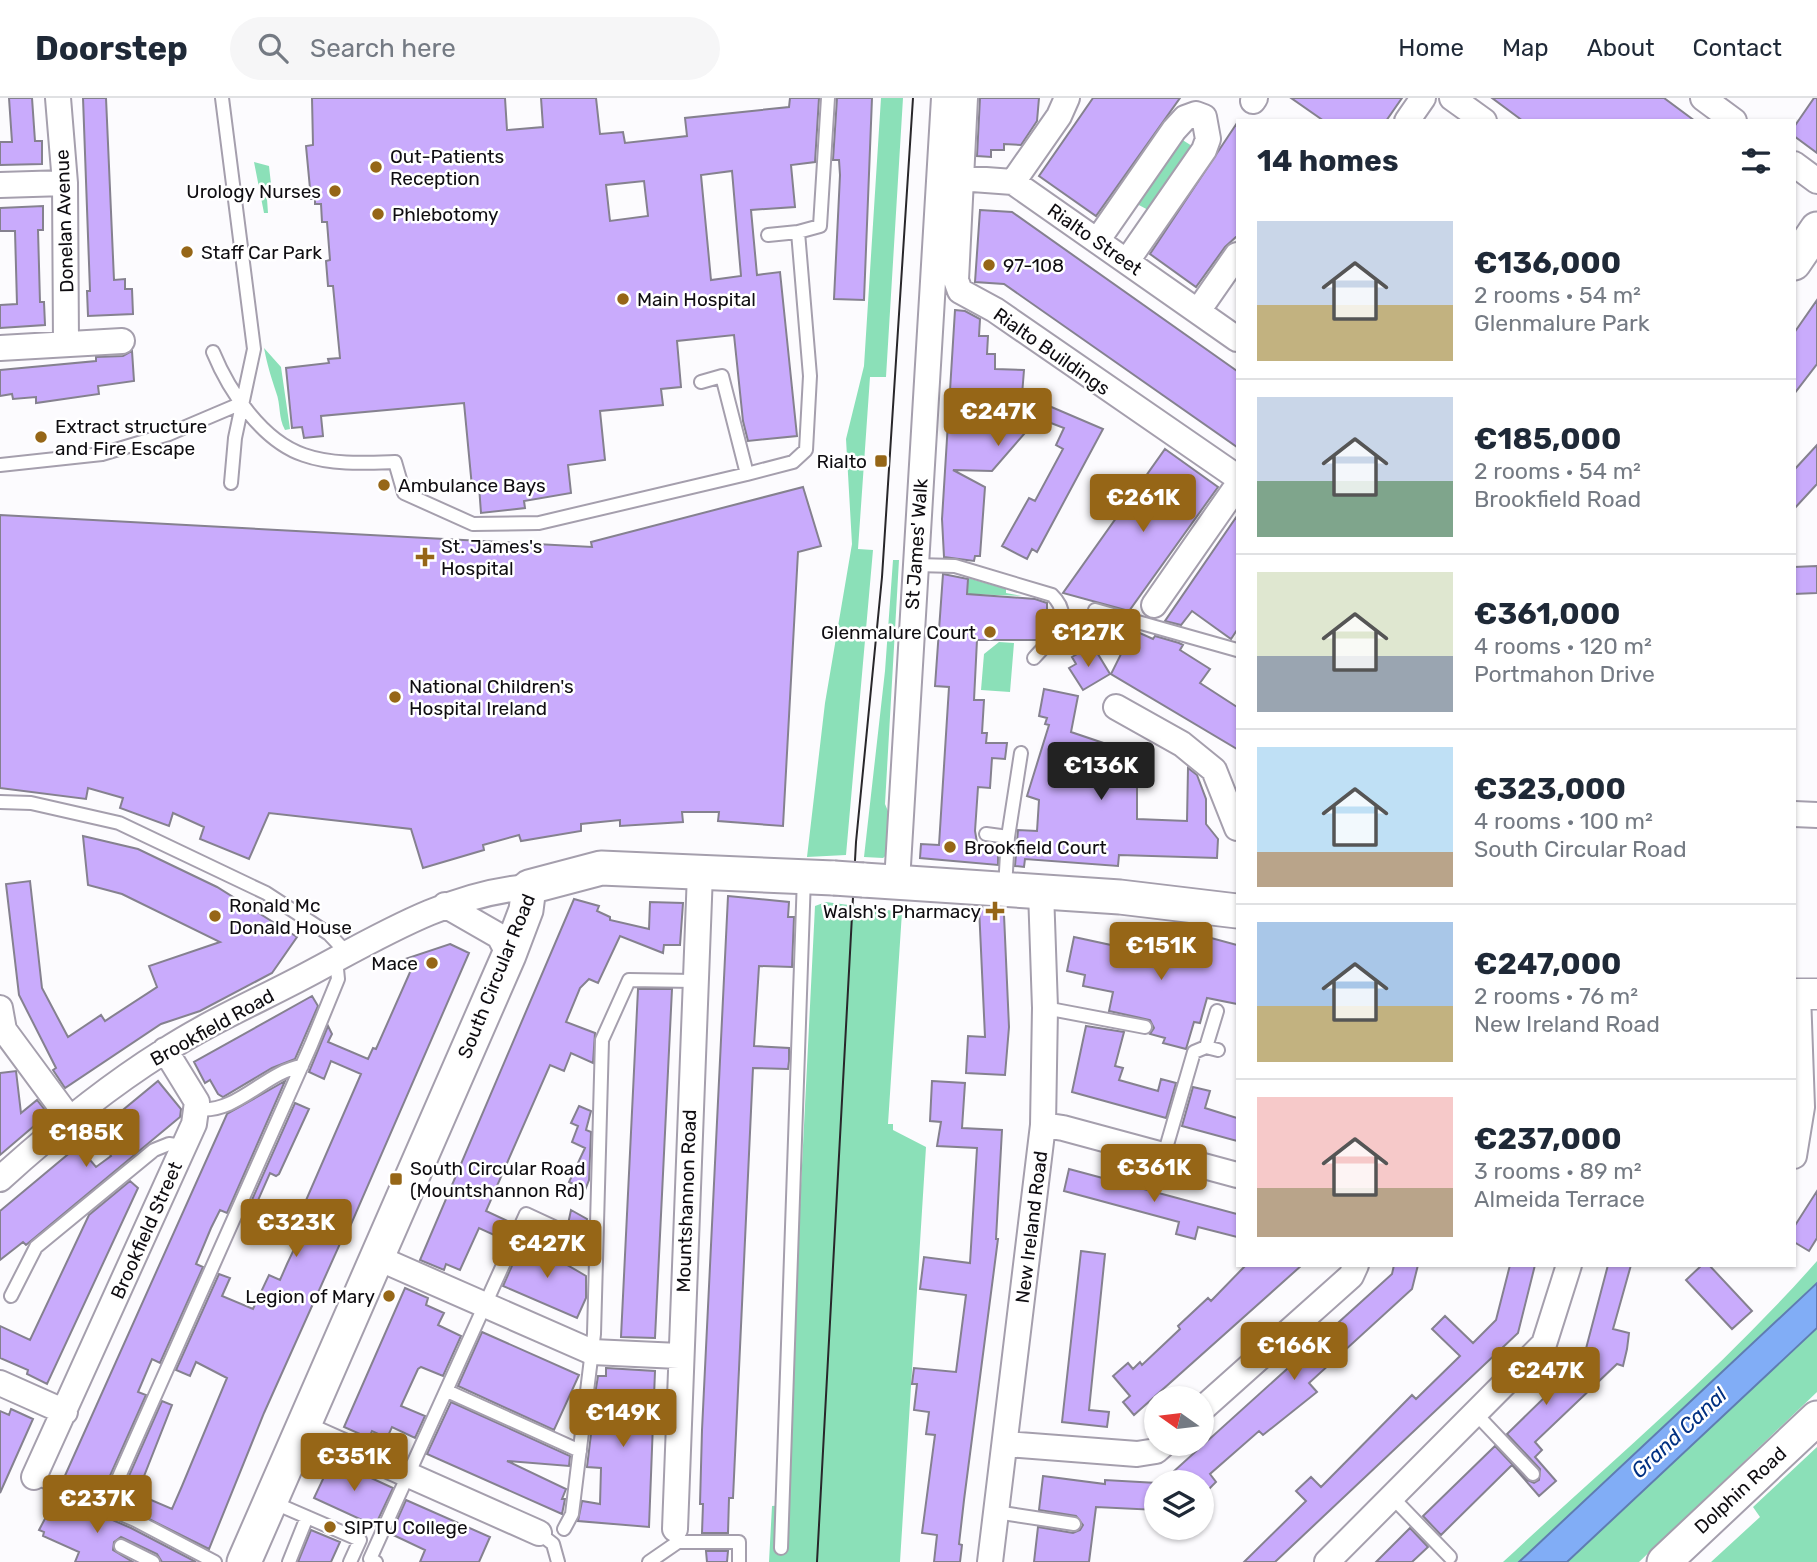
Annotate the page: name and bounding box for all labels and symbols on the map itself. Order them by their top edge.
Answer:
place label: Out-Patients Reception [390,145,504,190]
street label: Donelan Avenue [51,149,78,293]
marker: Out-Patients Reception [368,159,384,175]
place label: Urology Nurses [186,180,321,203]
marker: Urology Nurses [327,183,343,199]
street label: Rialto Street [1043,198,1147,281]
place label: Phlebotomy [392,203,499,226]
marker: Phlebotomy [370,206,386,222]
place label: Staff Car Park [201,241,322,264]
marker: Staff Car Park [179,244,195,260]
place label: 97-108 [1003,254,1064,277]
marker: 97-108 [981,257,997,273]
place label: Main Hospital [637,288,756,311]
marker: Main Hospital [615,291,631,307]
street label: Rialto Buildings [989,303,1114,400]
pin: €247K [949,388,1047,448]
place label: Extract structure and Fire Escape [55,415,207,460]
marker: Extract structure and Fire Escape [33,429,49,445]
place label: Rialto [817,450,867,473]
marker: Rialto [873,453,889,469]
place label: Ambulance Bays [398,474,546,497]
pin: €261K [1094,474,1192,534]
marker: Ambulance Bays [376,477,392,493]
street label: St James' Walk [900,478,933,610]
place label: St. James's Hospital [441,535,542,580]
marker: St. James's Hospital [415,547,435,567]
pin: €127K [1039,610,1137,669]
place label: Glenmalure Court [821,621,977,644]
marker: Glenmalure Court [982,624,998,640]
place label: National Children's Hospital Ireland [409,675,574,720]
marker: National Children's Hospital Ireland [387,689,403,705]
pin: €136K [1052,742,1150,802]
place label: Brookfield Court [964,836,1107,859]
marker: Brookfield Court [942,839,958,855]
street label: South Circular Road [453,890,540,1062]
place label: Ronald Mc Donald House [229,894,352,939]
place label: Walsh's Pharmacy [823,900,981,923]
marker: Walsh's Pharmacy [987,903,1003,919]
marker: Ronald Mc Donald House [207,908,223,924]
pin: €151K [1112,922,1210,982]
place label: Mace [371,952,418,975]
marker: Mace [424,955,440,971]
street label: Brookfield Road [146,984,278,1071]
street label: Mountshannon Road [672,1109,701,1293]
pin: €185K [37,1110,135,1169]
pin: €361K [1105,1144,1203,1204]
street label: New Ireland Road [1011,1149,1052,1305]
street label: Brookfield Street [106,1157,187,1302]
place label: South Circular Road (Mountshannon Rd) [410,1157,586,1202]
marker: South Circular Road (Mountshannon Rd) [388,1171,404,1187]
pin: €323K [247,1200,345,1259]
pin: €427K [498,1220,596,1280]
place label: Legion of Mary [245,1285,375,1308]
marker: Legion of Mary [381,1288,397,1304]
pin: €166K [1245,1322,1343,1382]
pin: €247K [1497,1348,1595,1407]
water label: Grand Canal [1626,1381,1732,1483]
north arrow [1144,1386,1214,1456]
pin: €149K [574,1390,672,1449]
pin: €351K [305,1434,403,1493]
street label: Dolphin Road [1690,1442,1791,1539]
pin: €237K [48,1476,146,1535]
place label: SIPTU College [344,1516,468,1539]
marker: SIPTU College [322,1519,338,1535]

